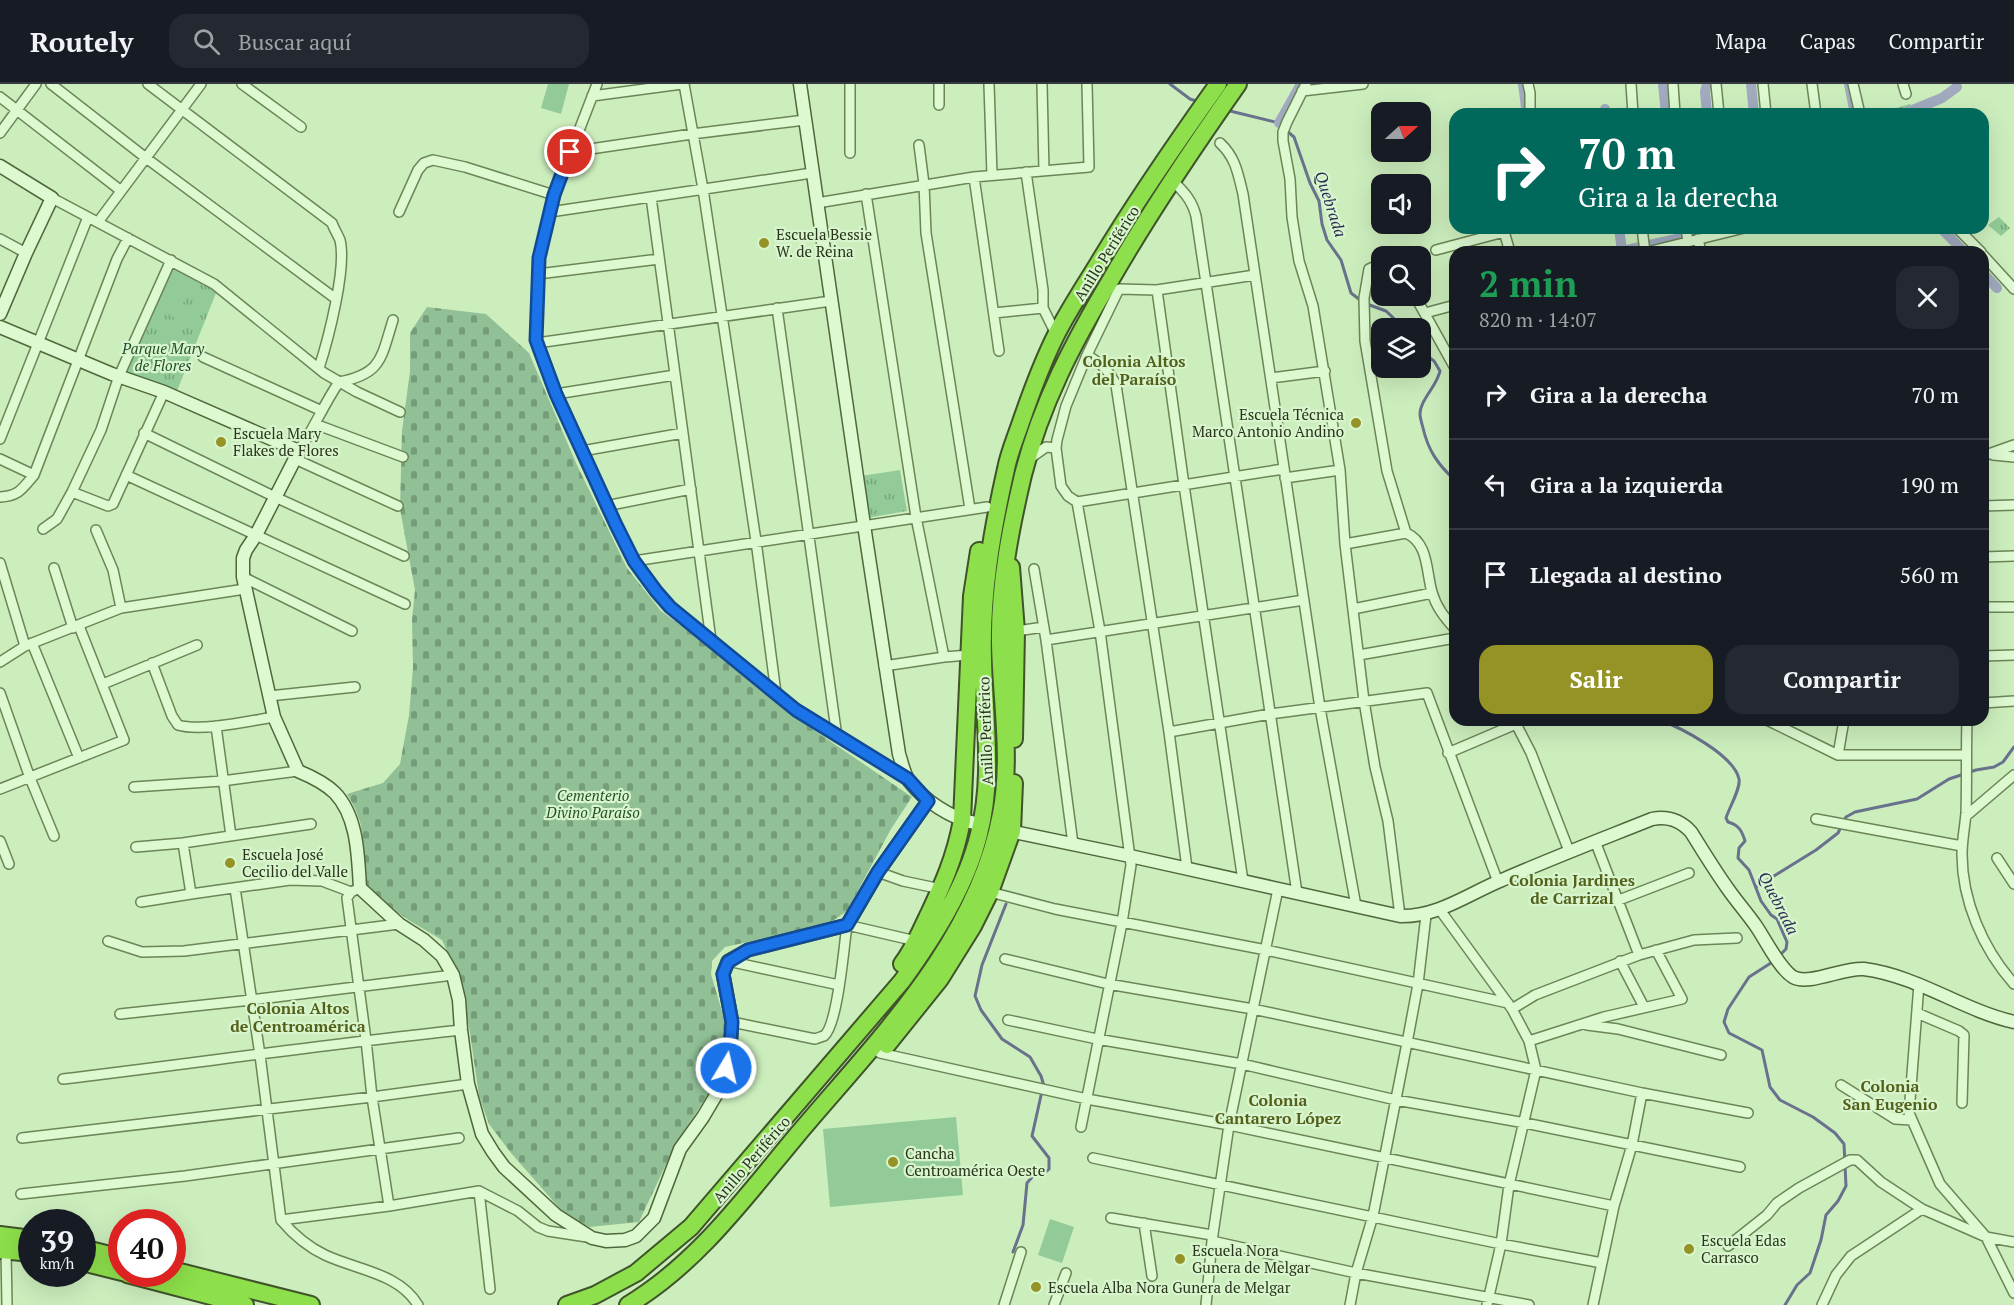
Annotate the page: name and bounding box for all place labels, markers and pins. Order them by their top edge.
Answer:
pin [544,126,595,177]
place label: Escuela Bessie W. de Reina [776,224,872,261]
marker: Escuela Bessie W. de Reina [757,236,771,250]
place label: Escuela Técnica Marco Antonio Andino [1192,404,1344,441]
marker: Escuela Técnica Marco Antonio Andino [1349,416,1363,430]
place label: Escuela Mary Flakes de Flores [233,423,339,460]
marker: Escuela Mary Flakes de Flores [214,435,228,449]
place label: Escuela José Cecilio del Valle [242,844,348,881]
marker: Escuela José Cecilio del Valle [223,856,237,870]
place label: Cancha Centroamérica Oeste [905,1143,1045,1180]
marker: Cancha Centroamérica Oeste [886,1155,900,1169]
place label: Escuela Edas Carrasco [1701,1230,1786,1267]
place label: Escuela Nora Gunera de Melgar [1192,1240,1310,1277]
marker: Escuela Edas Carrasco [1682,1242,1696,1256]
marker: Escuela Nora Gunera de Melgar [1173,1252,1187,1266]
place label: Escuela Alba Nora Gunera de Melgar [1048,1277,1291,1297]
marker: Escuela Alba Nora Gunera de Melgar [1029,1280,1043,1294]

